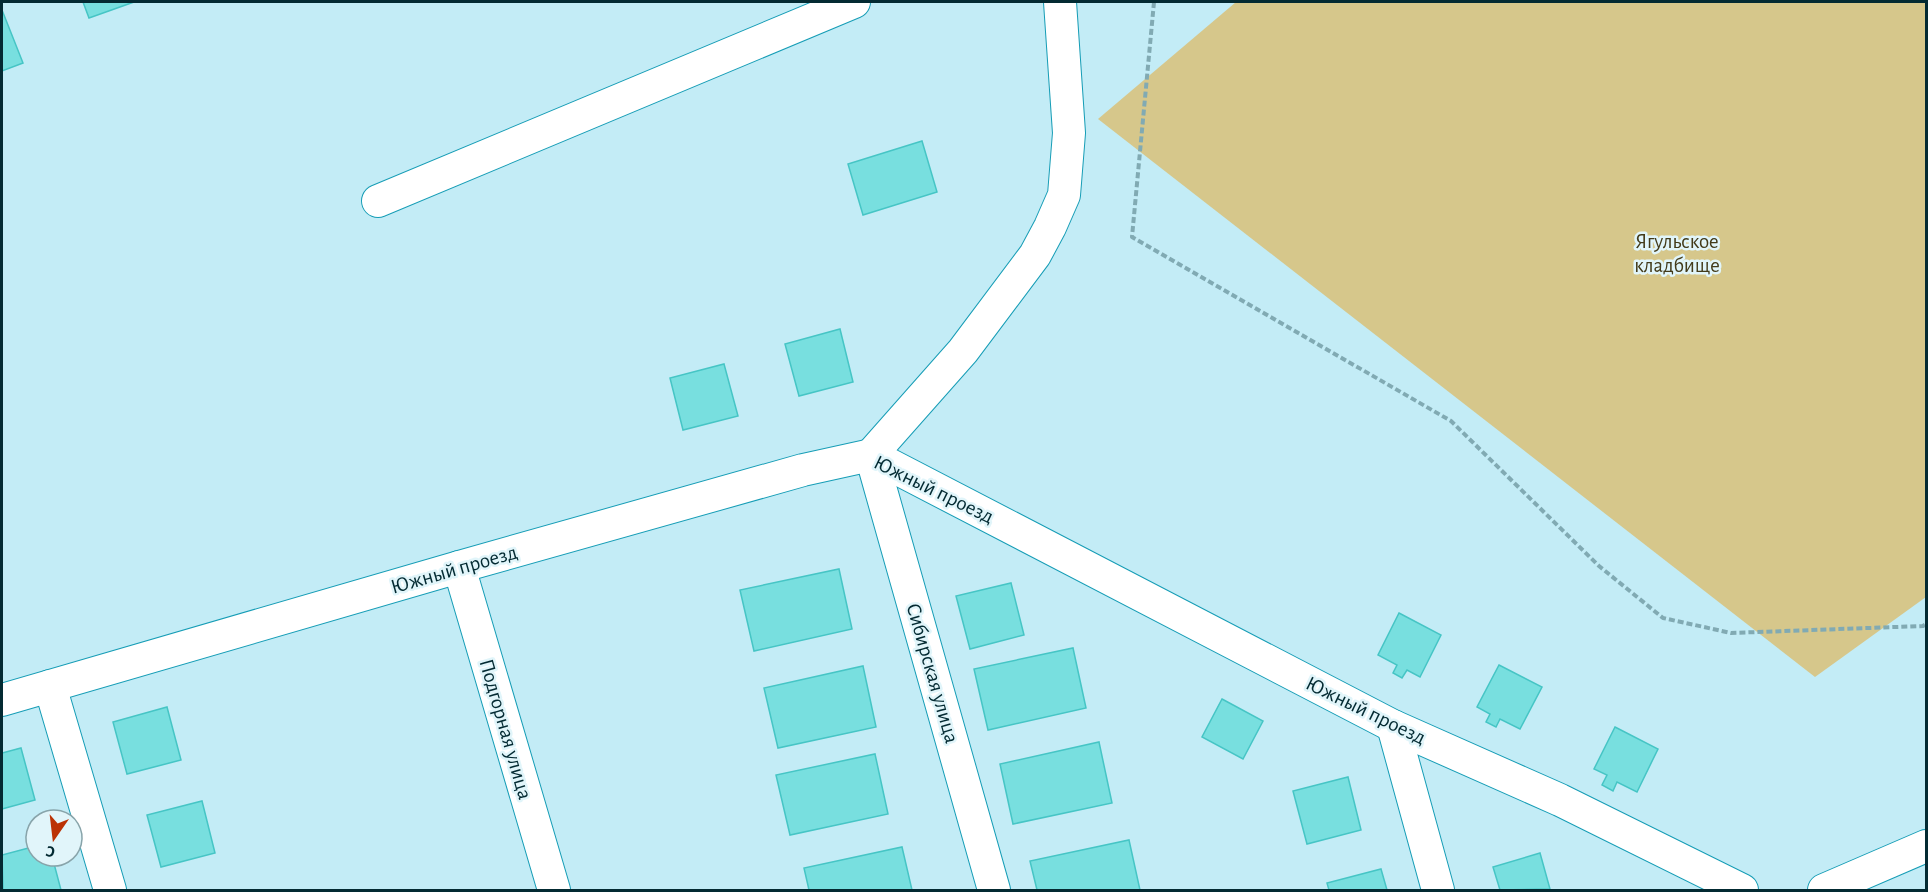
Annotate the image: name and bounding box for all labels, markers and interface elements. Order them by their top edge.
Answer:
park label: Ягульское кладбище [1634,231,1720,276]
street label: Южный проезд [870,451,997,528]
street label: Южный проезд [388,541,520,598]
street label: Сибирская улица [903,601,963,746]
street label: Подгорная улица [475,656,536,802]
street label: Южный проезд [1302,672,1429,749]
north arrow [24,808,84,868]
text: С [44,843,57,860]

